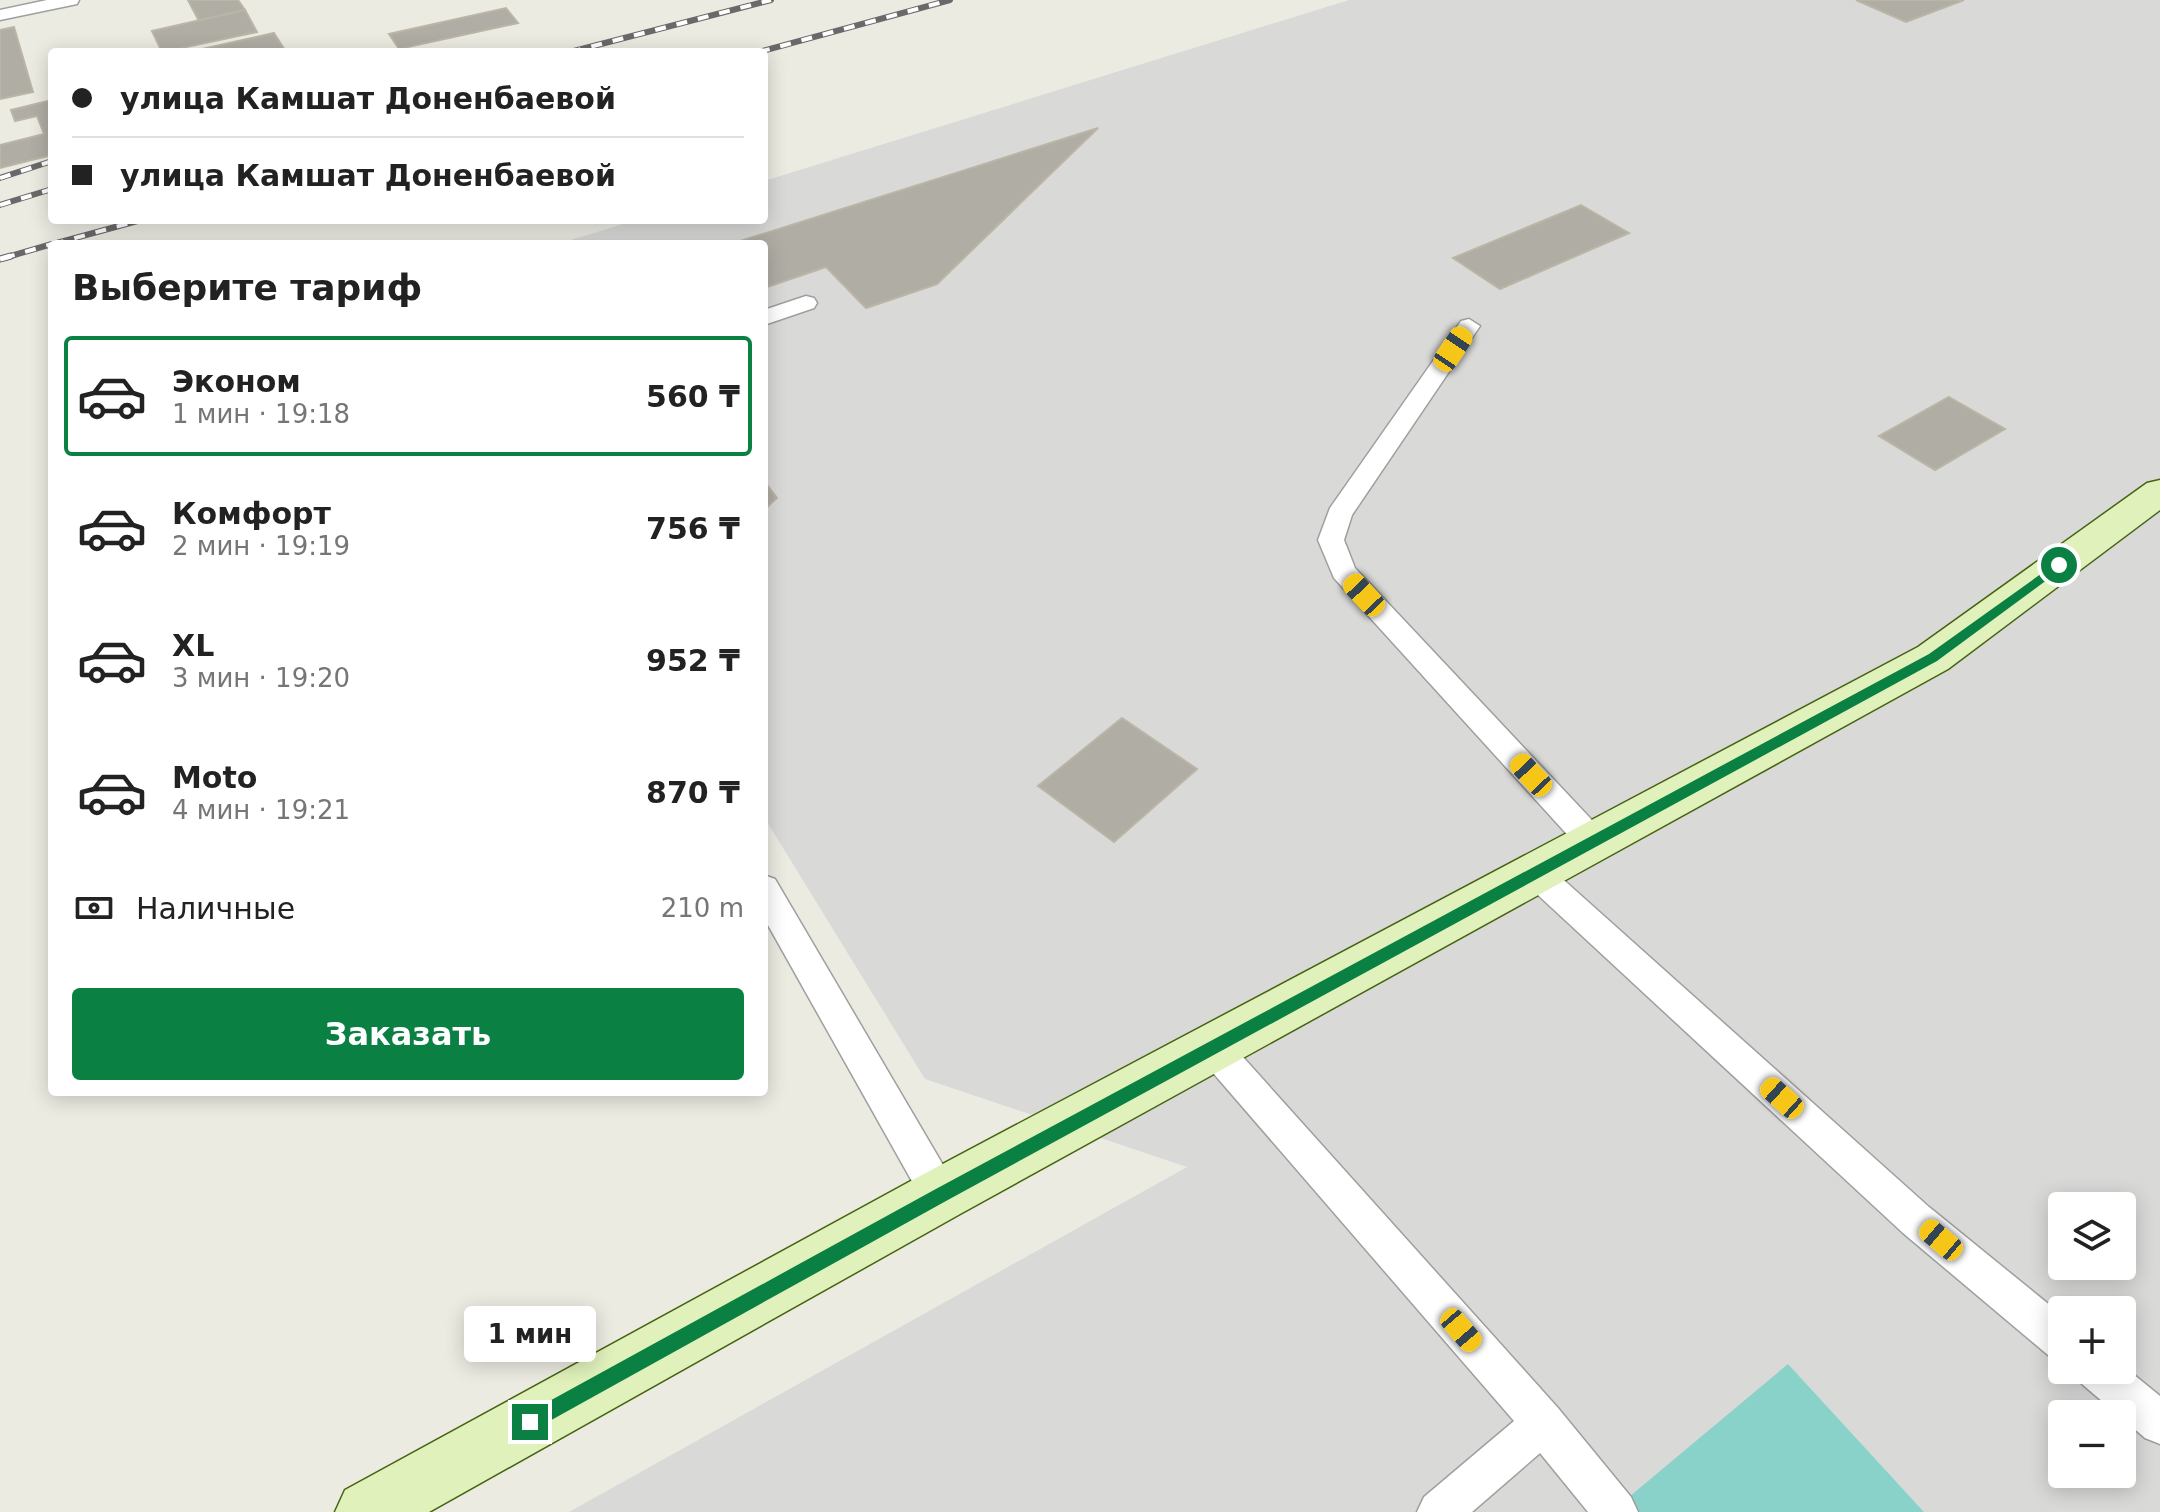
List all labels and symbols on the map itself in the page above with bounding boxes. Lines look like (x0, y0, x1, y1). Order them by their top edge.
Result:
car (1430, 322, 1476, 376)
route start (2041, 547, 2077, 583)
car (1339, 569, 1389, 621)
car (1506, 749, 1556, 801)
car (1756, 1073, 1808, 1123)
car (1915, 1215, 1967, 1265)
car (1436, 1304, 1486, 1356)
callout: 1 мин (464, 1306, 596, 1362)
route end (512, 1404, 548, 1440)

